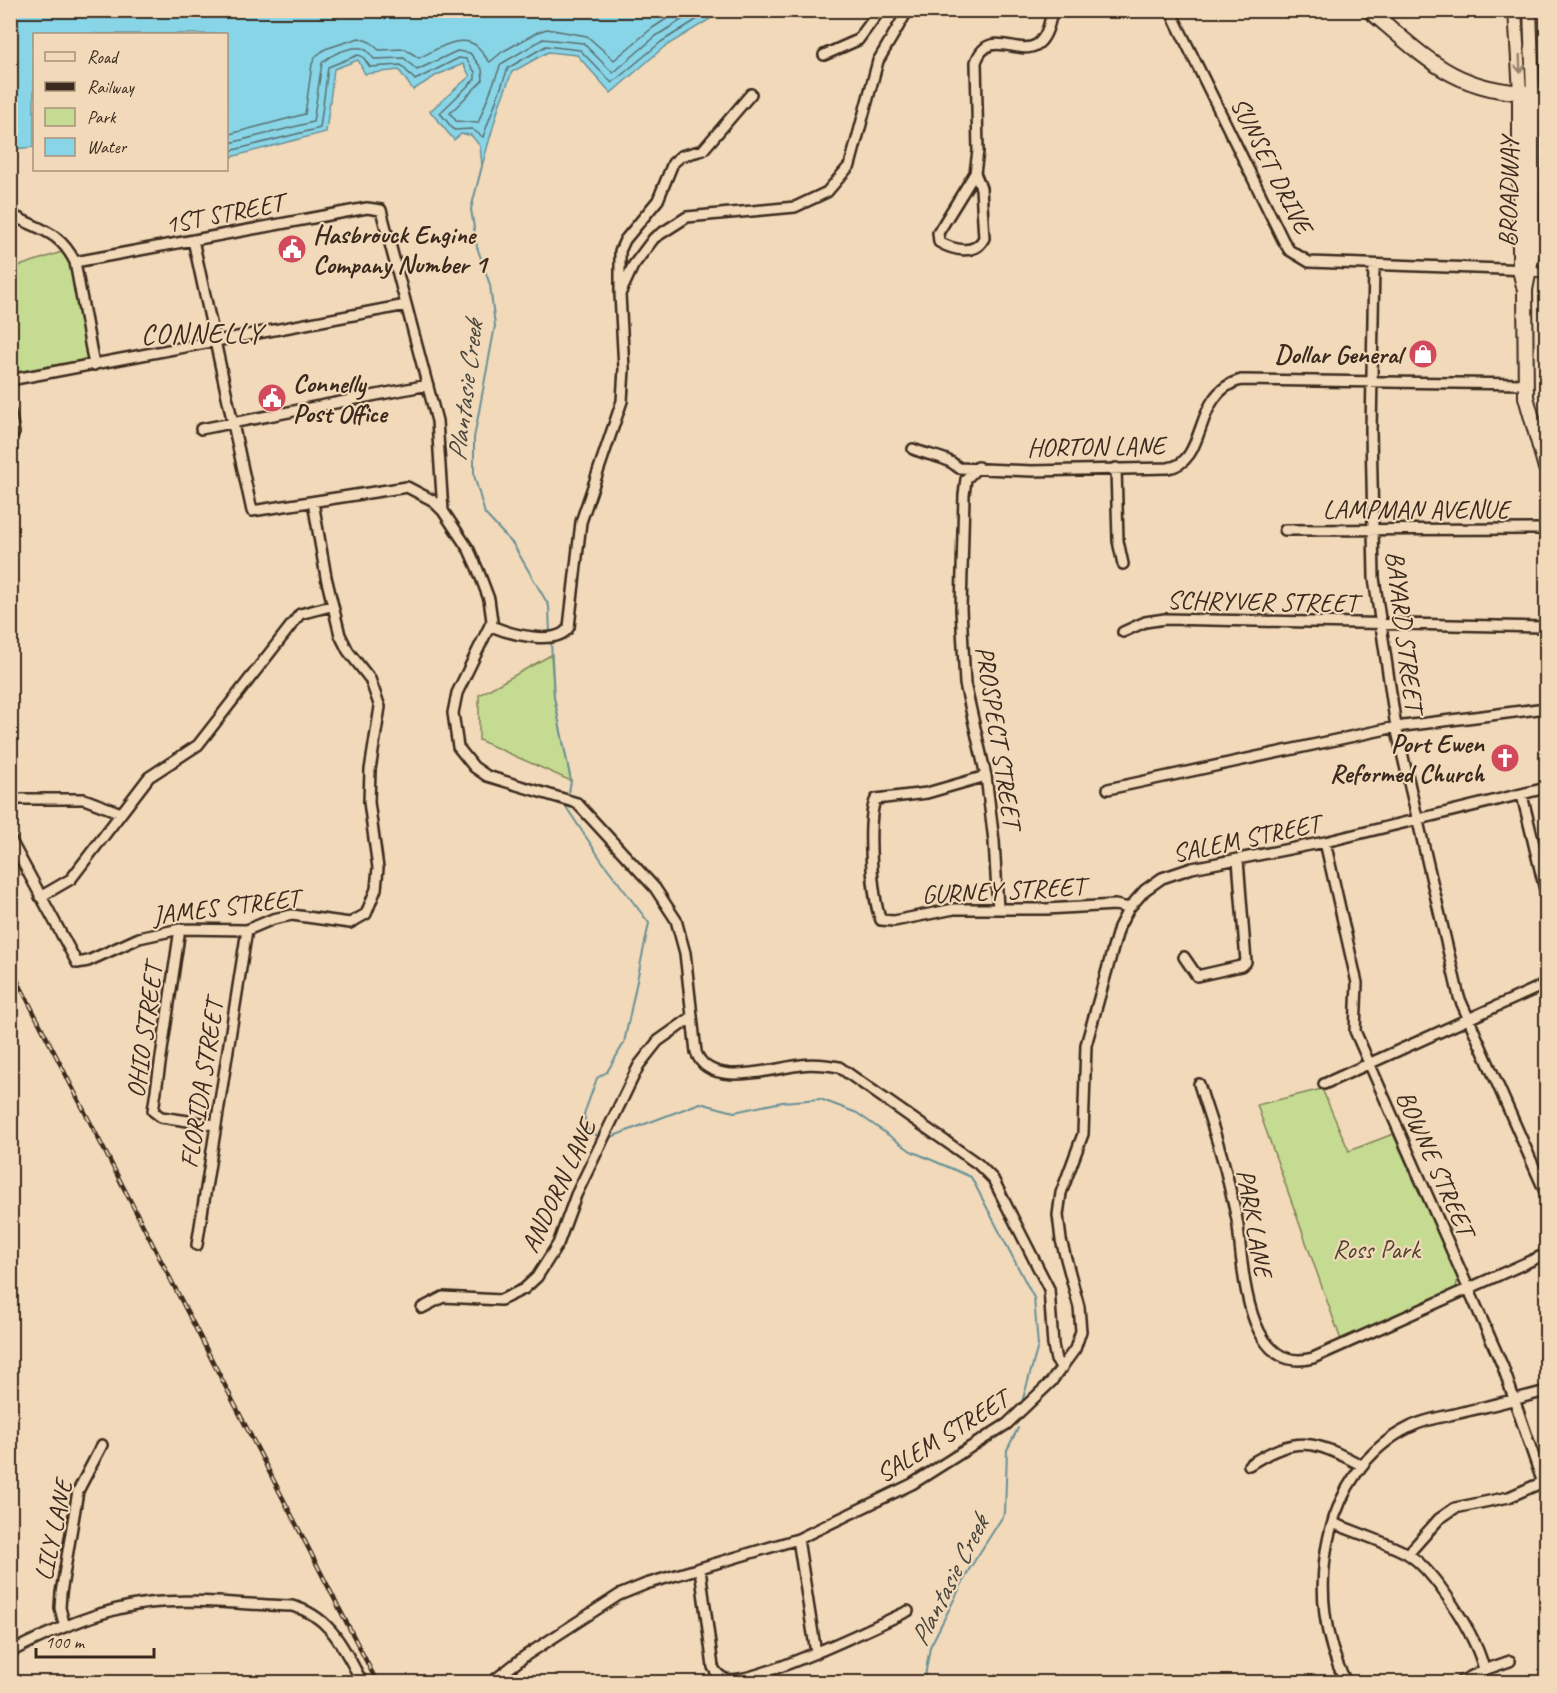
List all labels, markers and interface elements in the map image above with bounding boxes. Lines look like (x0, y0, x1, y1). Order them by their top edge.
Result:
legend (33, 33, 228, 171)
text: Road (87, 46, 120, 68)
one-way arrow (1514, 53, 1526, 73)
text: Railway (87, 76, 135, 98)
street label: SUNSET DRIVE (1223, 92, 1321, 242)
text: Park (87, 106, 117, 128)
street label: BROADWAY (1491, 133, 1526, 247)
text: Water (87, 136, 128, 158)
street label: 1ST STREET (162, 185, 293, 241)
place label: Hasbrouck Engine Company Number 1 (313, 218, 490, 281)
public building icon: Hasbrouck Engine Company Number 1 (276, 233, 308, 265)
water label: Plantasie Creek (440, 314, 491, 463)
district label: CONNELLY (141, 316, 267, 351)
place label: Dollar General (1275, 338, 1407, 371)
shop icon: Dollar General (1407, 338, 1439, 370)
place label: Connelly Post Office (293, 367, 389, 430)
public building icon: Connelly Post Office (256, 382, 288, 414)
street label: HORTON LANE (1027, 429, 1168, 464)
street label: LAMPMAN AVENUE (1323, 493, 1513, 526)
street label: BAYARD STREET (1378, 549, 1431, 719)
street label: SCHRYVER STREET (1167, 583, 1363, 620)
street label: PROSPECT STREET (968, 644, 1030, 835)
place label: Port Ewen Reformed Church (1330, 727, 1485, 790)
church icon: Port Ewen Reformed Church (1489, 742, 1521, 774)
street label: SALEM STREET (1169, 806, 1328, 870)
street label: GURNEY STREET (921, 869, 1091, 911)
street label: JAMES STREET (149, 880, 306, 932)
street label: OHIO STREET (119, 956, 171, 1100)
street label: FLORIDA STREET (172, 992, 232, 1170)
street label: BOWNE STREET (1389, 1085, 1484, 1246)
street label: ANDORN LANE (513, 1112, 605, 1258)
street label: PARK LANE (1229, 1167, 1281, 1283)
park label: Ross Park (1333, 1233, 1422, 1266)
street label: SALEM STREET (870, 1380, 1019, 1490)
street label: LILY LANE (27, 1473, 81, 1583)
water label: Plantasie Creek (902, 1506, 998, 1651)
scale bar (36, 1621, 154, 1659)
text: 100 m (45, 1631, 86, 1653)

